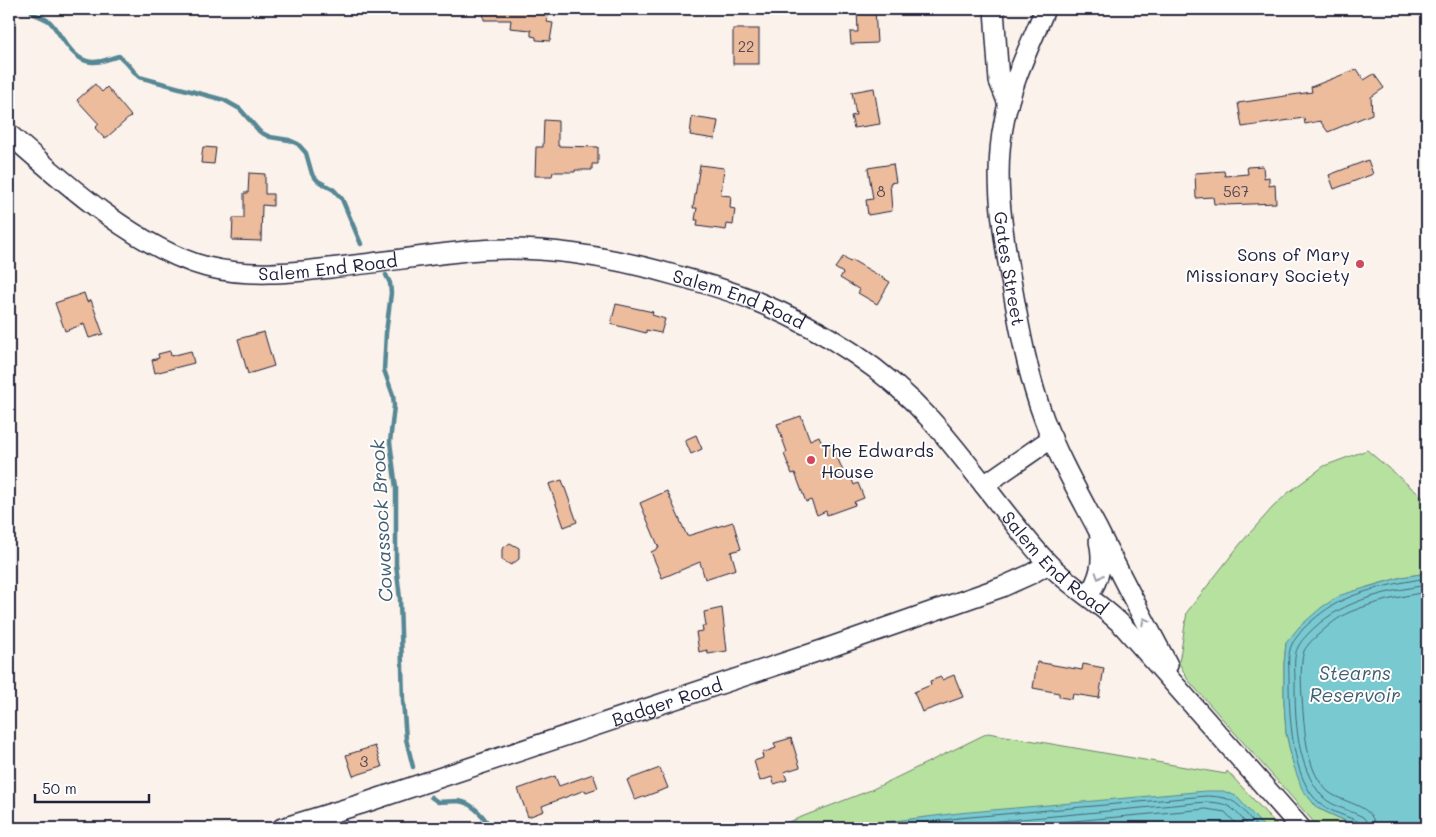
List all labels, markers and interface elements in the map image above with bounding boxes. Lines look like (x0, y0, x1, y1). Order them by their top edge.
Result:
house number: 22 (738, 36, 754, 56)
house number: 8 (876, 181, 886, 201)
house number: 567 (1223, 181, 1249, 201)
street label: Gates Street (989, 210, 1031, 328)
place label: Sons of Mary Missionary Society (1186, 242, 1350, 287)
street label: Salem End Road (258, 248, 399, 285)
marker: Sons of Mary Missionary Society (1354, 258, 1366, 270)
street label: Salem End Road (670, 263, 809, 334)
water label: Cowassock Brook (364, 438, 398, 603)
place label: The Edwards House (821, 438, 934, 483)
marker: The Edwards House (805, 454, 817, 466)
street label: Salem End Road (997, 506, 1113, 620)
one-way arrow (1094, 571, 1104, 580)
one-way arrow (1141, 618, 1151, 627)
water label: Stearns Reservoir (1309, 660, 1401, 707)
street label: Badger Road (608, 672, 725, 731)
house number: 3 (360, 751, 369, 771)
scale bar (35, 772, 149, 804)
text: 50 m (42, 778, 77, 798)

